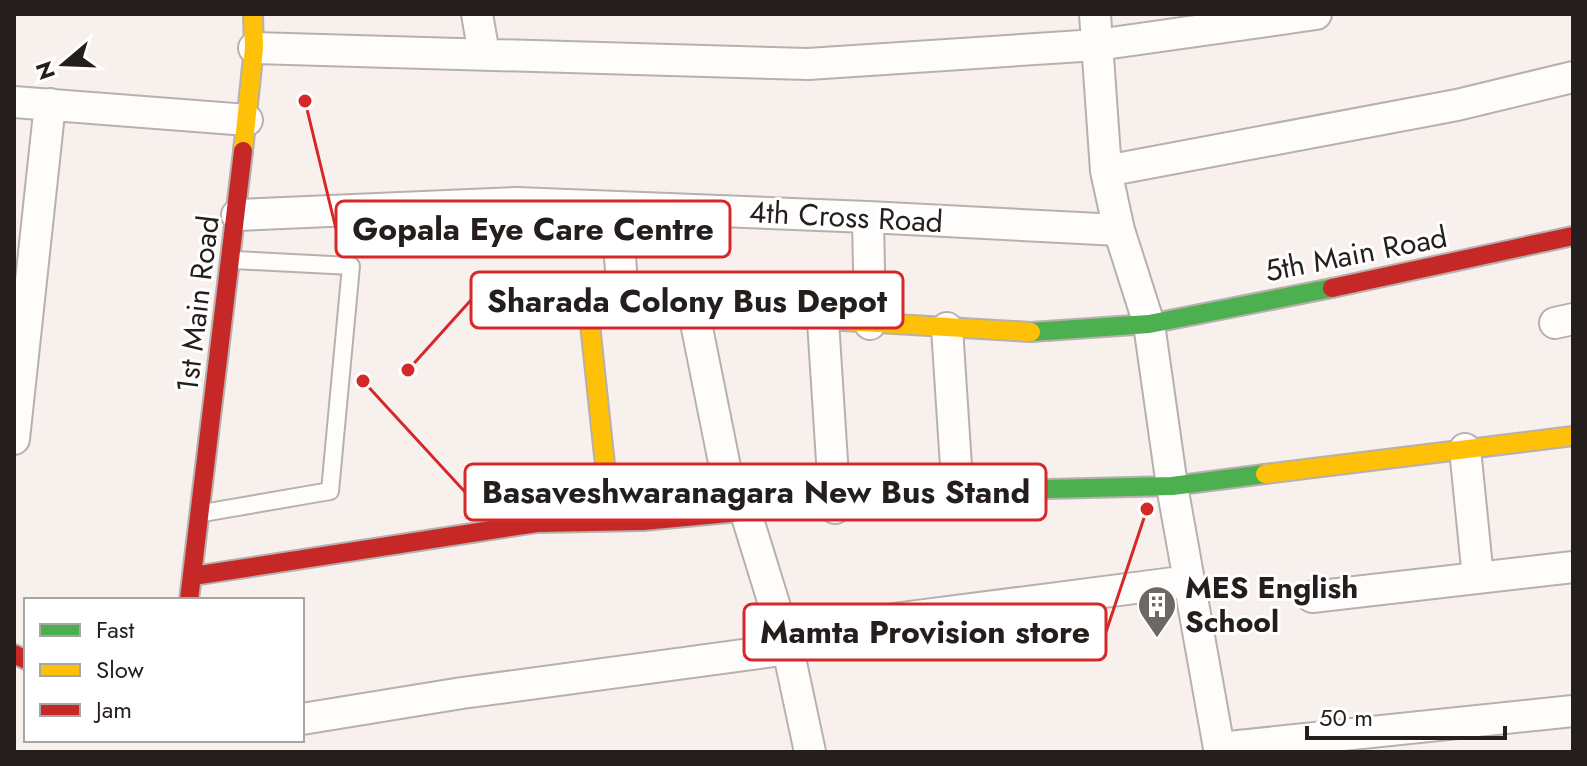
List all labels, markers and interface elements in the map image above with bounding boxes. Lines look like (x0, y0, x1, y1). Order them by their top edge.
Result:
north arrow (24, 24, 104, 104)
text: N (27, 57, 63, 84)
street label: 4th Cross Road (748, 190, 944, 243)
callout: Gopala Eye Care Centre (336, 201, 730, 257)
text: Gopala Eye Care Centre (352, 206, 714, 252)
street label: 1st Main Road (165, 213, 230, 395)
street label: 5th Main Road (1261, 215, 1451, 292)
callout: Sharada Colony Bus Depot (471, 272, 903, 328)
text: Sharada Colony Bus Depot (487, 278, 888, 324)
callout: Basaveshwaranagara New Bus Stand (465, 464, 1046, 520)
text: Basaveshwaranagara New Bus Stand (482, 469, 1030, 515)
place label: MES English School (1185, 566, 1358, 643)
building icon: MES English School (1136, 584, 1178, 639)
legend (24, 598, 304, 742)
callout: Mamta Provision store (744, 604, 1106, 660)
text: Mamta Provision store (760, 609, 1090, 655)
text: Fast (96, 612, 134, 647)
text: Slow (96, 652, 144, 687)
scale bar (1307, 690, 1505, 740)
text: Jam (93, 692, 132, 727)
text: 50 m (1319, 700, 1373, 735)

